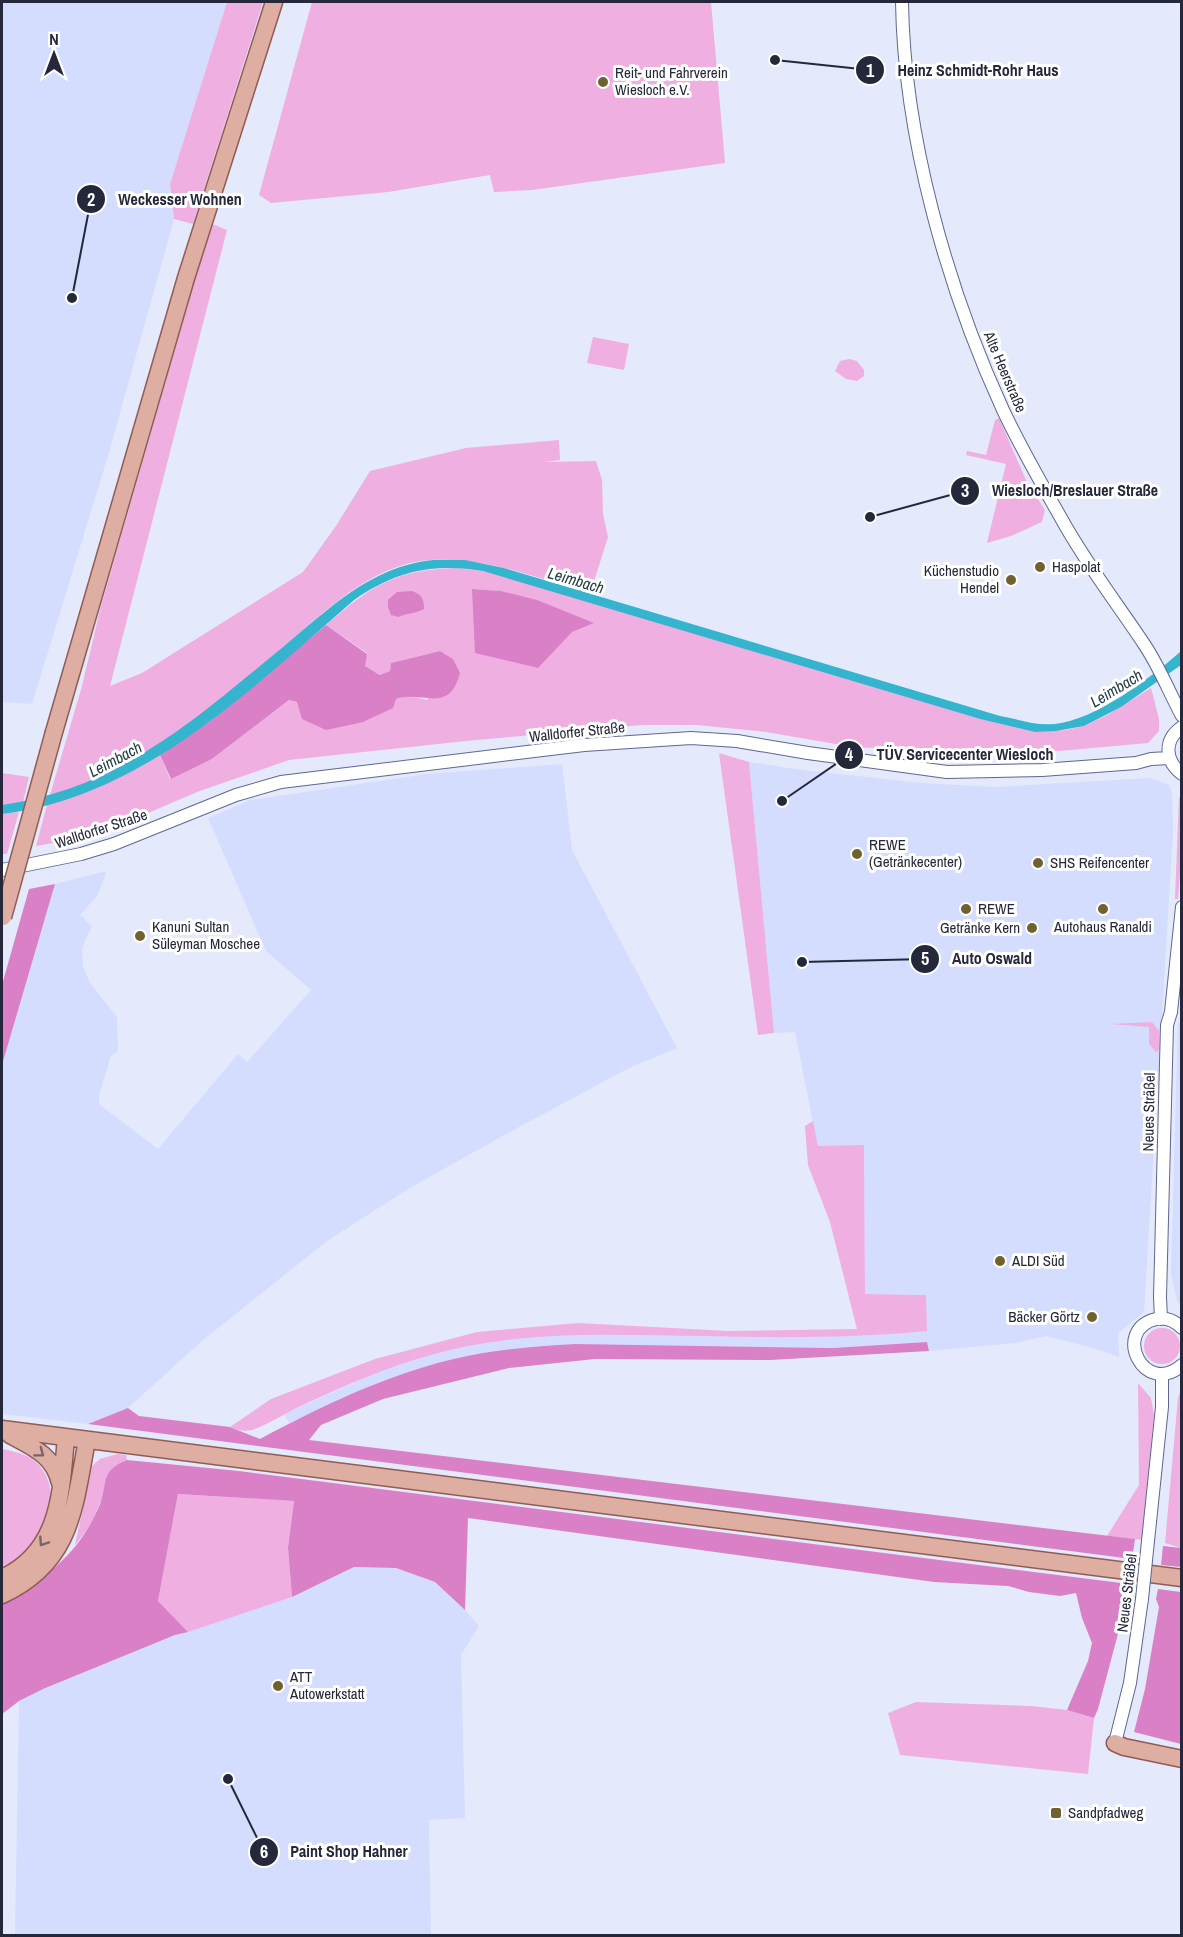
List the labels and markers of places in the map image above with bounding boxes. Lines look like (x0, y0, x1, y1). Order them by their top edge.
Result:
callout: Heinz Schmidt-Rohr Haus (855, 53, 1071, 87)
place label: Reit- und Fahrverein Wiesloch e.V. (615, 62, 728, 100)
marker: Reit- und Fahrverein Wiesloch e.V. (596, 75, 610, 89)
callout: Weckesser Wohnen (76, 182, 254, 216)
callout: Wiesloch/Breslauer Straße (950, 474, 1171, 508)
place label: Haspolat (1052, 556, 1101, 577)
place label: Küchenstudio Hendel (924, 560, 999, 598)
marker: Haspolat (1033, 560, 1047, 574)
marker: Küchenstudio Hendel (1004, 573, 1018, 587)
callout: TÜV Servicecenter Wiesloch (834, 738, 1066, 772)
place label: REWE (Getränkecenter) (869, 834, 962, 872)
marker: REWE (Getränkecenter) (850, 847, 864, 861)
place label: SHS Reifencenter (1050, 852, 1149, 873)
marker: SHS Reifencenter (1031, 856, 1045, 870)
place label: REWE (978, 898, 1015, 919)
marker: REWE (959, 902, 973, 916)
marker: Autohaus Ranaldi (1096, 902, 1110, 916)
place label: Kanuni Sultan Süleyman Moschee (152, 916, 260, 954)
place label: Autohaus Ranaldi (1053, 916, 1152, 937)
place label: Getränke Kern (940, 917, 1020, 938)
marker: Getränke Kern (1025, 921, 1039, 935)
marker: Kanuni Sultan Süleyman Moschee (133, 929, 147, 943)
callout: Auto Oswald (910, 942, 1044, 976)
place label: ALDI Süd (1011, 1250, 1065, 1271)
marker: ALDI Süd (993, 1254, 1007, 1268)
place label: Bäcker Görtz (1008, 1306, 1080, 1327)
marker: Bäcker Görtz (1085, 1310, 1099, 1324)
place label: ATT Autowerkstatt (289, 1666, 365, 1704)
marker: ATT Autowerkstatt (271, 1679, 285, 1693)
place label: Sandpfadweg (1068, 1802, 1143, 1823)
marker: Sandpfadweg (1049, 1806, 1063, 1820)
callout: Paint Shop Hahner (249, 1835, 420, 1869)

